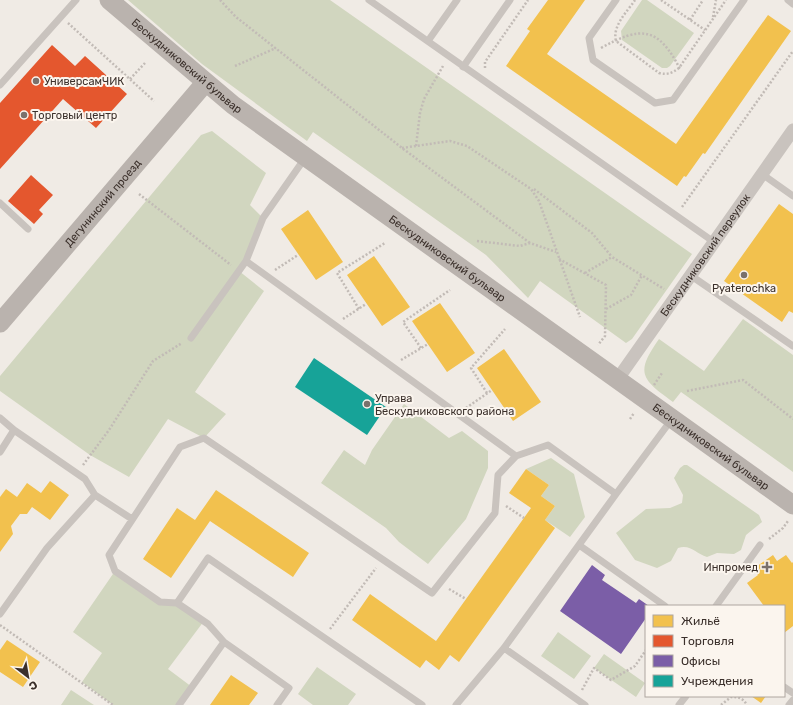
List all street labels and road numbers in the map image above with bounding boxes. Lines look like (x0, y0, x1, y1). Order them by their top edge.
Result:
street label: Бескудниковский бульвар (129, 16, 245, 116)
street label: Дегунинский проезд (62, 156, 144, 249)
street label: Бескудниковский переулок (657, 191, 753, 319)
street label: Бескудниковский бульвар (387, 212, 508, 304)
street label: Бескудниковский бульвар (650, 400, 772, 493)

